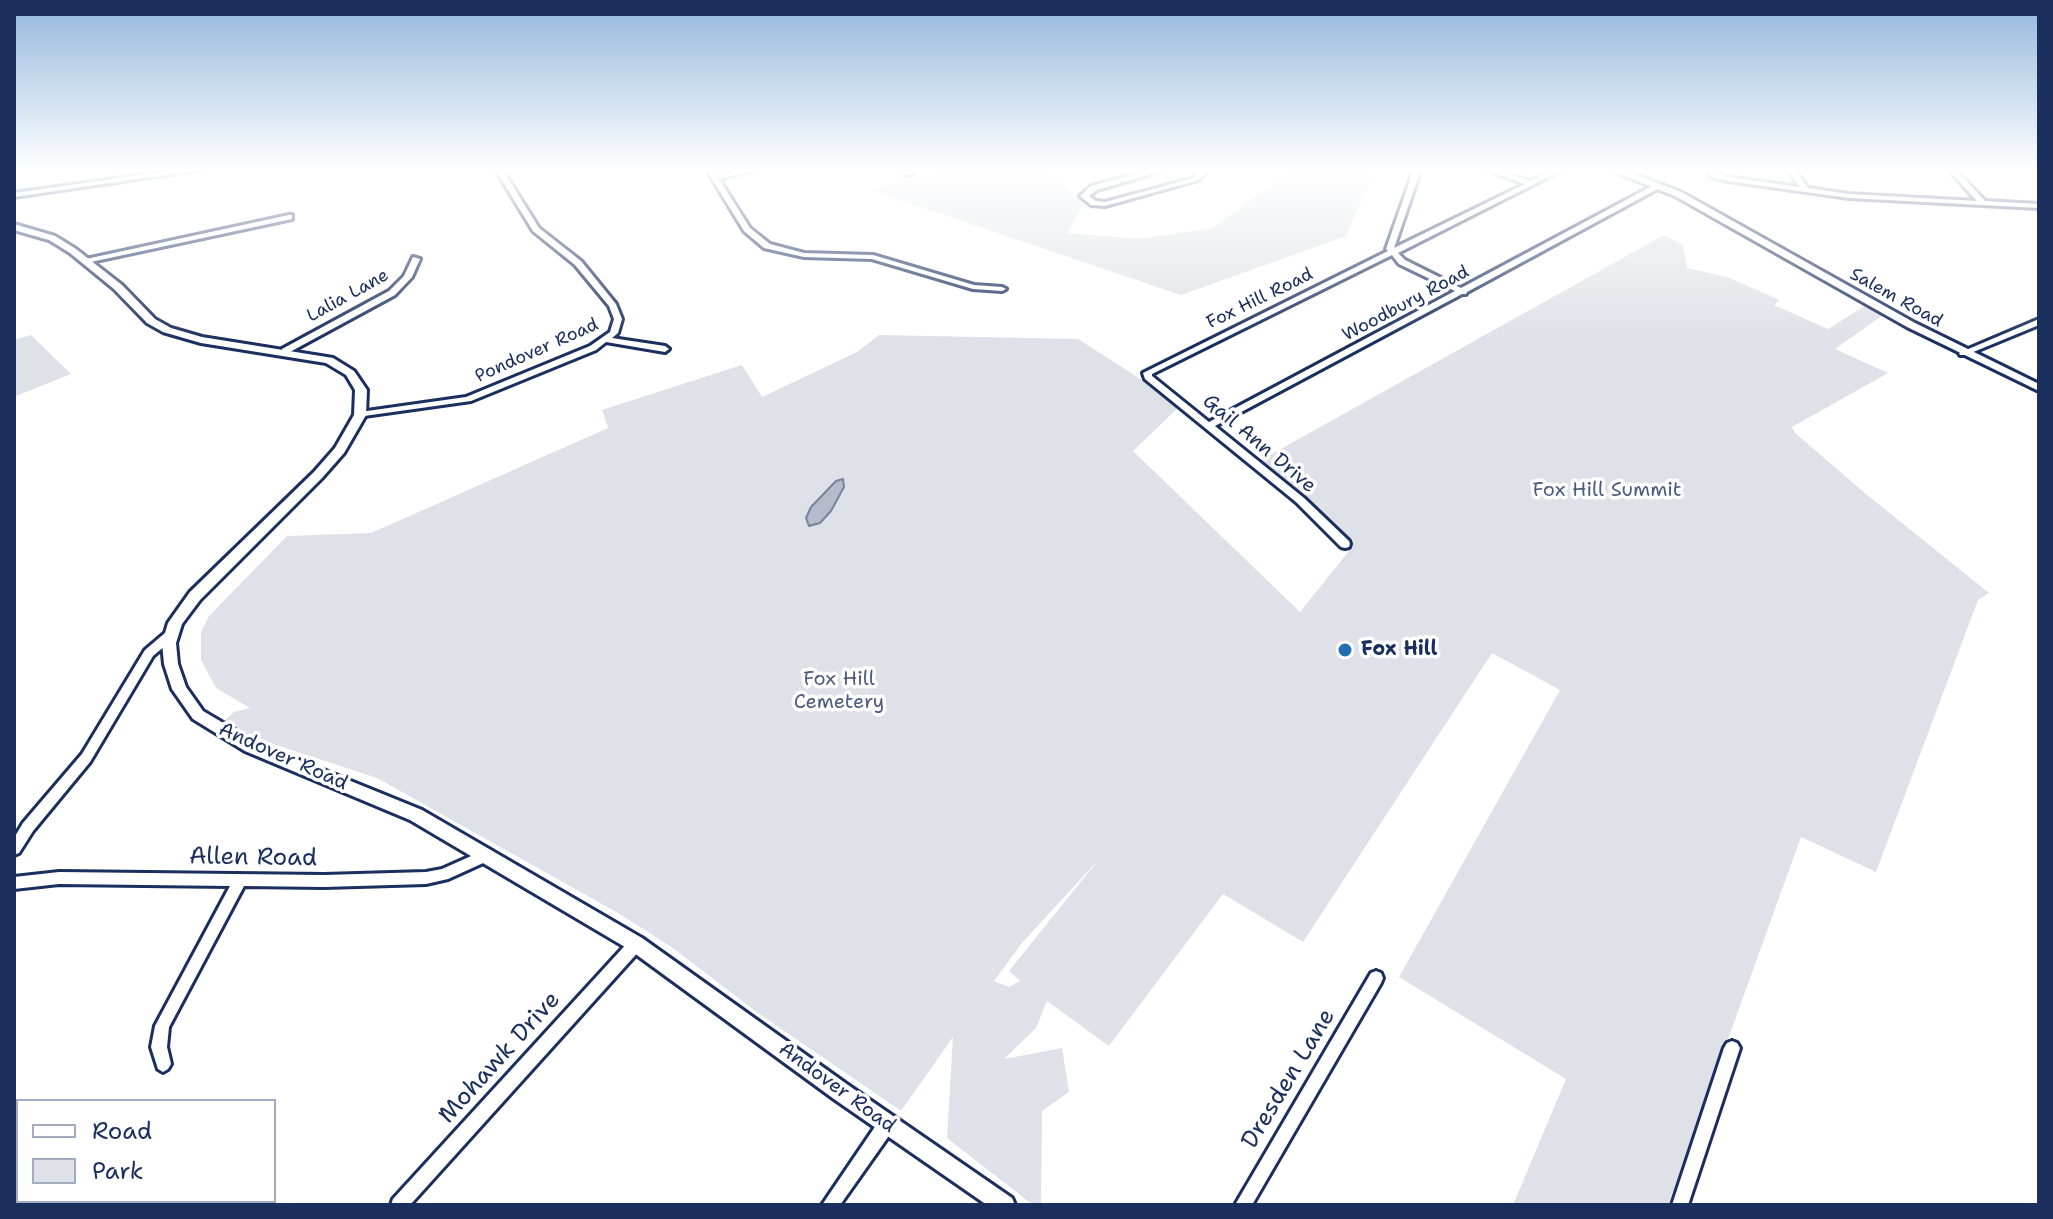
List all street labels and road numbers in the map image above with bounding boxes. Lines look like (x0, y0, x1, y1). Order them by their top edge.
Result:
street label: Woodbury Road (1339, 262, 1473, 346)
street label: Fox Hill Road (1203, 264, 1317, 334)
street label: Salem Road (1846, 264, 1946, 332)
street label: Lalia Lane (303, 265, 393, 327)
street label: Pondover Road (472, 314, 602, 388)
street label: Gail Ann Drive (1197, 390, 1321, 498)
street label: Andover Road (215, 718, 351, 796)
street label: Allen Road (189, 842, 317, 874)
street label: Mohawk Drive (433, 986, 567, 1130)
street label: Dresden Lane (1236, 1004, 1342, 1154)
street label: Andover Road (774, 1038, 900, 1138)

